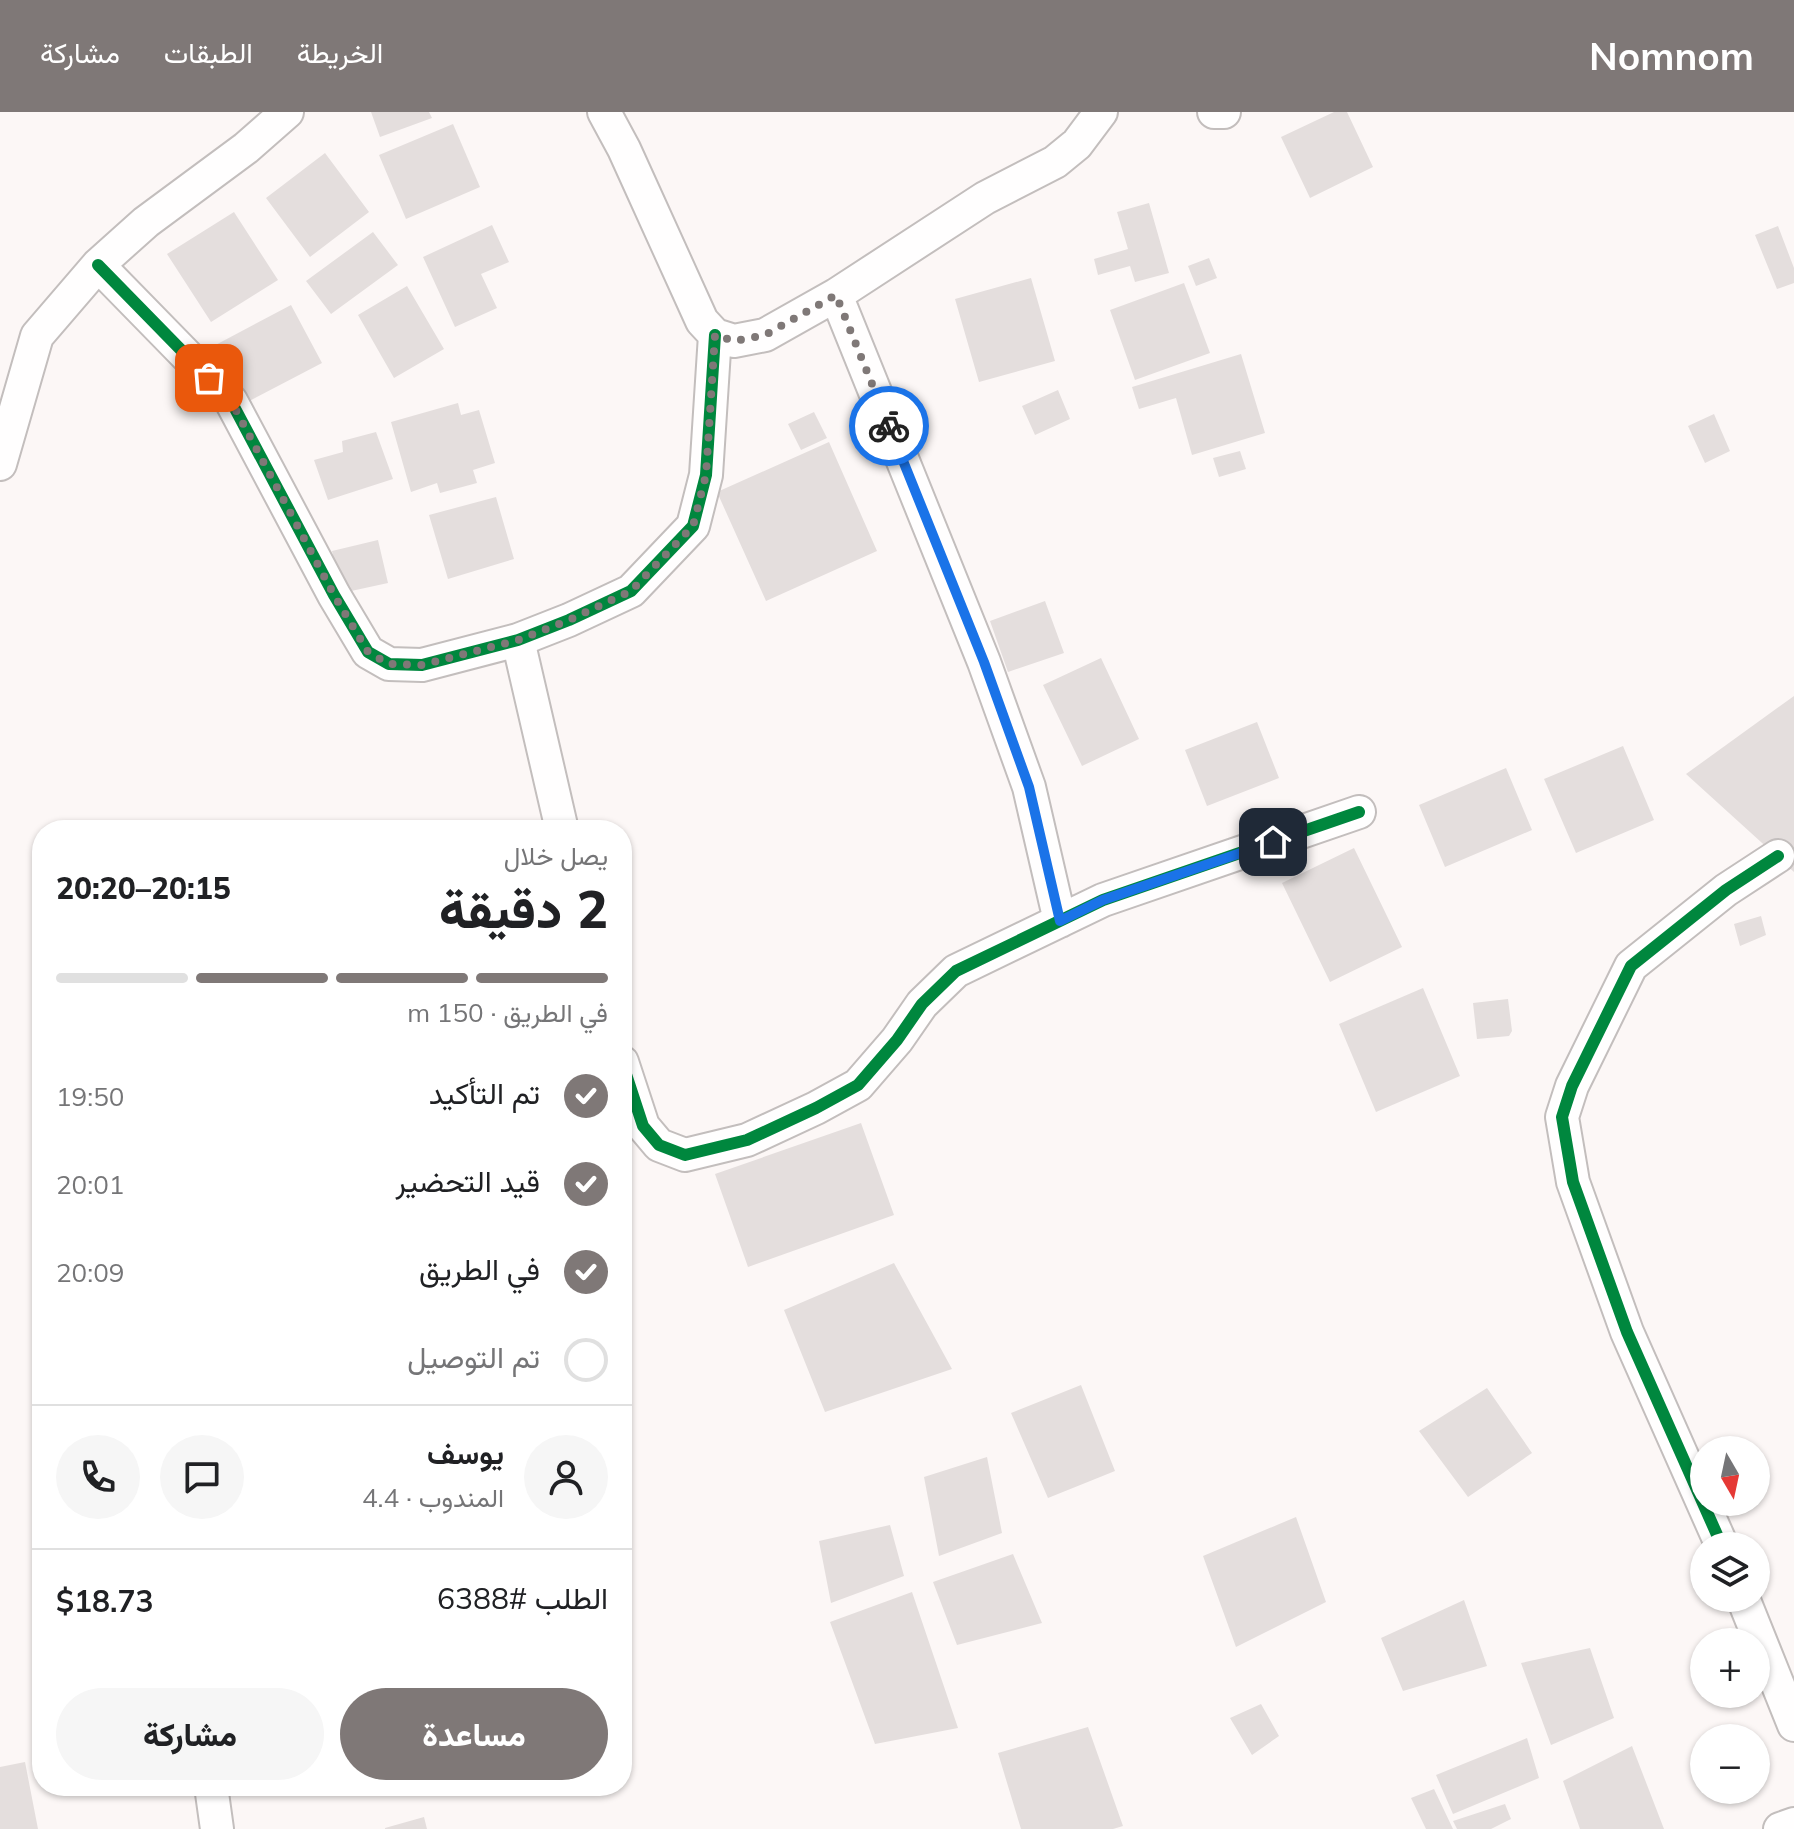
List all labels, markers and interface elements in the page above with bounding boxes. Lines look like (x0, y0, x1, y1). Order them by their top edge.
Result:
text: Nomnom (1589, 32, 1754, 80)
text: مشاركة (40, 35, 120, 70)
text: الطبقات (164, 35, 253, 70)
text: الخريطة (297, 35, 383, 70)
pin (175, 344, 243, 412)
icon: bag (187, 356, 231, 400)
courier (849, 386, 929, 466)
icon: bike (867, 404, 911, 448)
pin (1239, 808, 1307, 876)
icon: home (1251, 820, 1295, 864)
text: يصل خلال (504, 839, 608, 872)
text: 20:15–20:20 (56, 869, 231, 907)
text: 2 دقيقة (439, 876, 608, 941)
text: في الطريق · 150 m (407, 996, 608, 1029)
text: تم التأكيد (429, 1074, 540, 1112)
icon: check (564, 1074, 608, 1118)
text: 19:50 (56, 1080, 124, 1113)
text: قيد التحضير (396, 1162, 540, 1200)
icon: check (564, 1162, 608, 1206)
text: 20:01 (56, 1168, 124, 1201)
text: في الطريق (419, 1250, 540, 1288)
icon: check (564, 1250, 608, 1294)
text: 20:09 (56, 1256, 124, 1289)
text: تم التوصيل (407, 1338, 540, 1376)
text: يوسف (427, 1434, 504, 1472)
button: phone (56, 1435, 140, 1519)
button: chat (160, 1435, 244, 1519)
button: person (524, 1435, 608, 1519)
north arrow (1690, 1436, 1770, 1516)
map controls (1690, 1436, 1770, 1804)
text: المندوب · 4.4 (362, 1481, 504, 1514)
button: layers (1690, 1532, 1770, 1612)
text: الطلب #6388 (437, 1579, 608, 1617)
text: $18.73 (56, 1582, 153, 1620)
button: + (1690, 1628, 1770, 1708)
button: مشاركة (56, 1688, 324, 1780)
button: مساعدة (340, 1688, 608, 1780)
button: − (1690, 1724, 1770, 1804)

